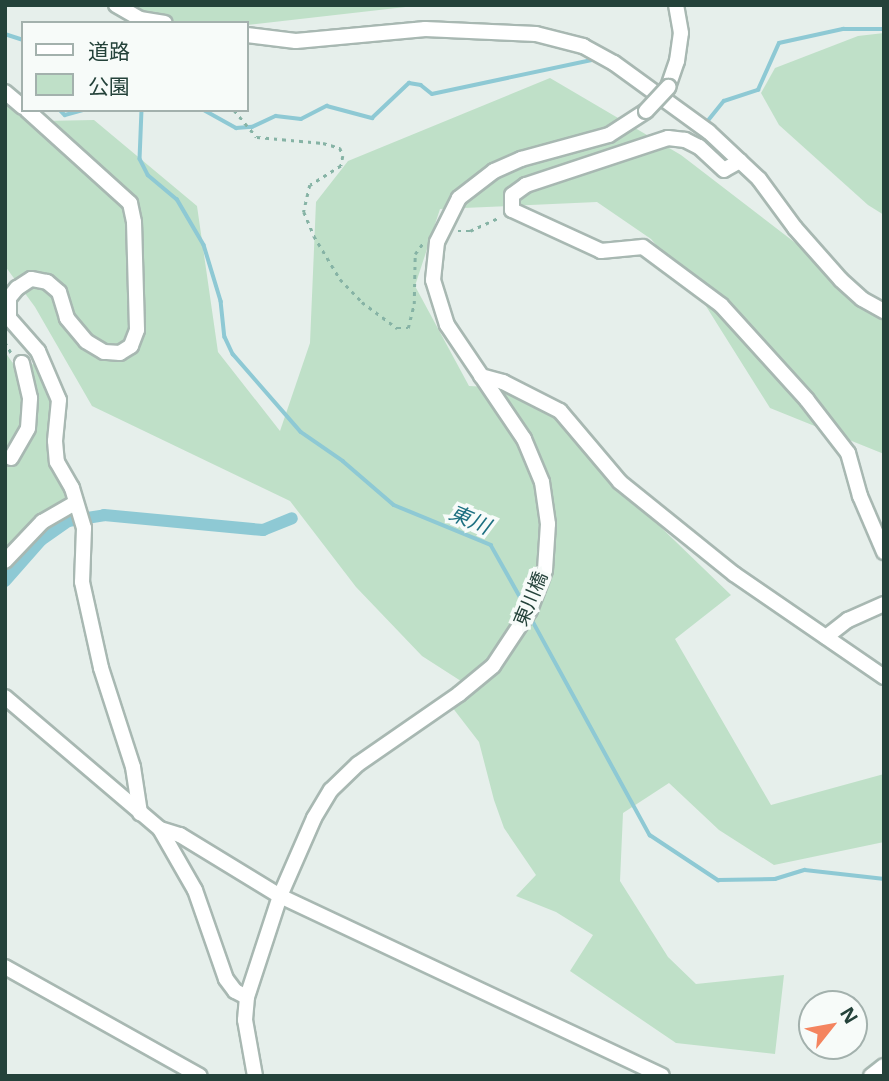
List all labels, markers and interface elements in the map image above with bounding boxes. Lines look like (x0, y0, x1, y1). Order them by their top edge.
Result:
legend (21, 21, 248, 112)
text: 道路 (88, 37, 130, 65)
text: 公園 (88, 72, 130, 100)
water label: 東川 (446, 499, 494, 539)
street label: 東川橋 (509, 568, 553, 630)
north arrow (798, 990, 868, 1060)
text: N (834, 1002, 864, 1029)

